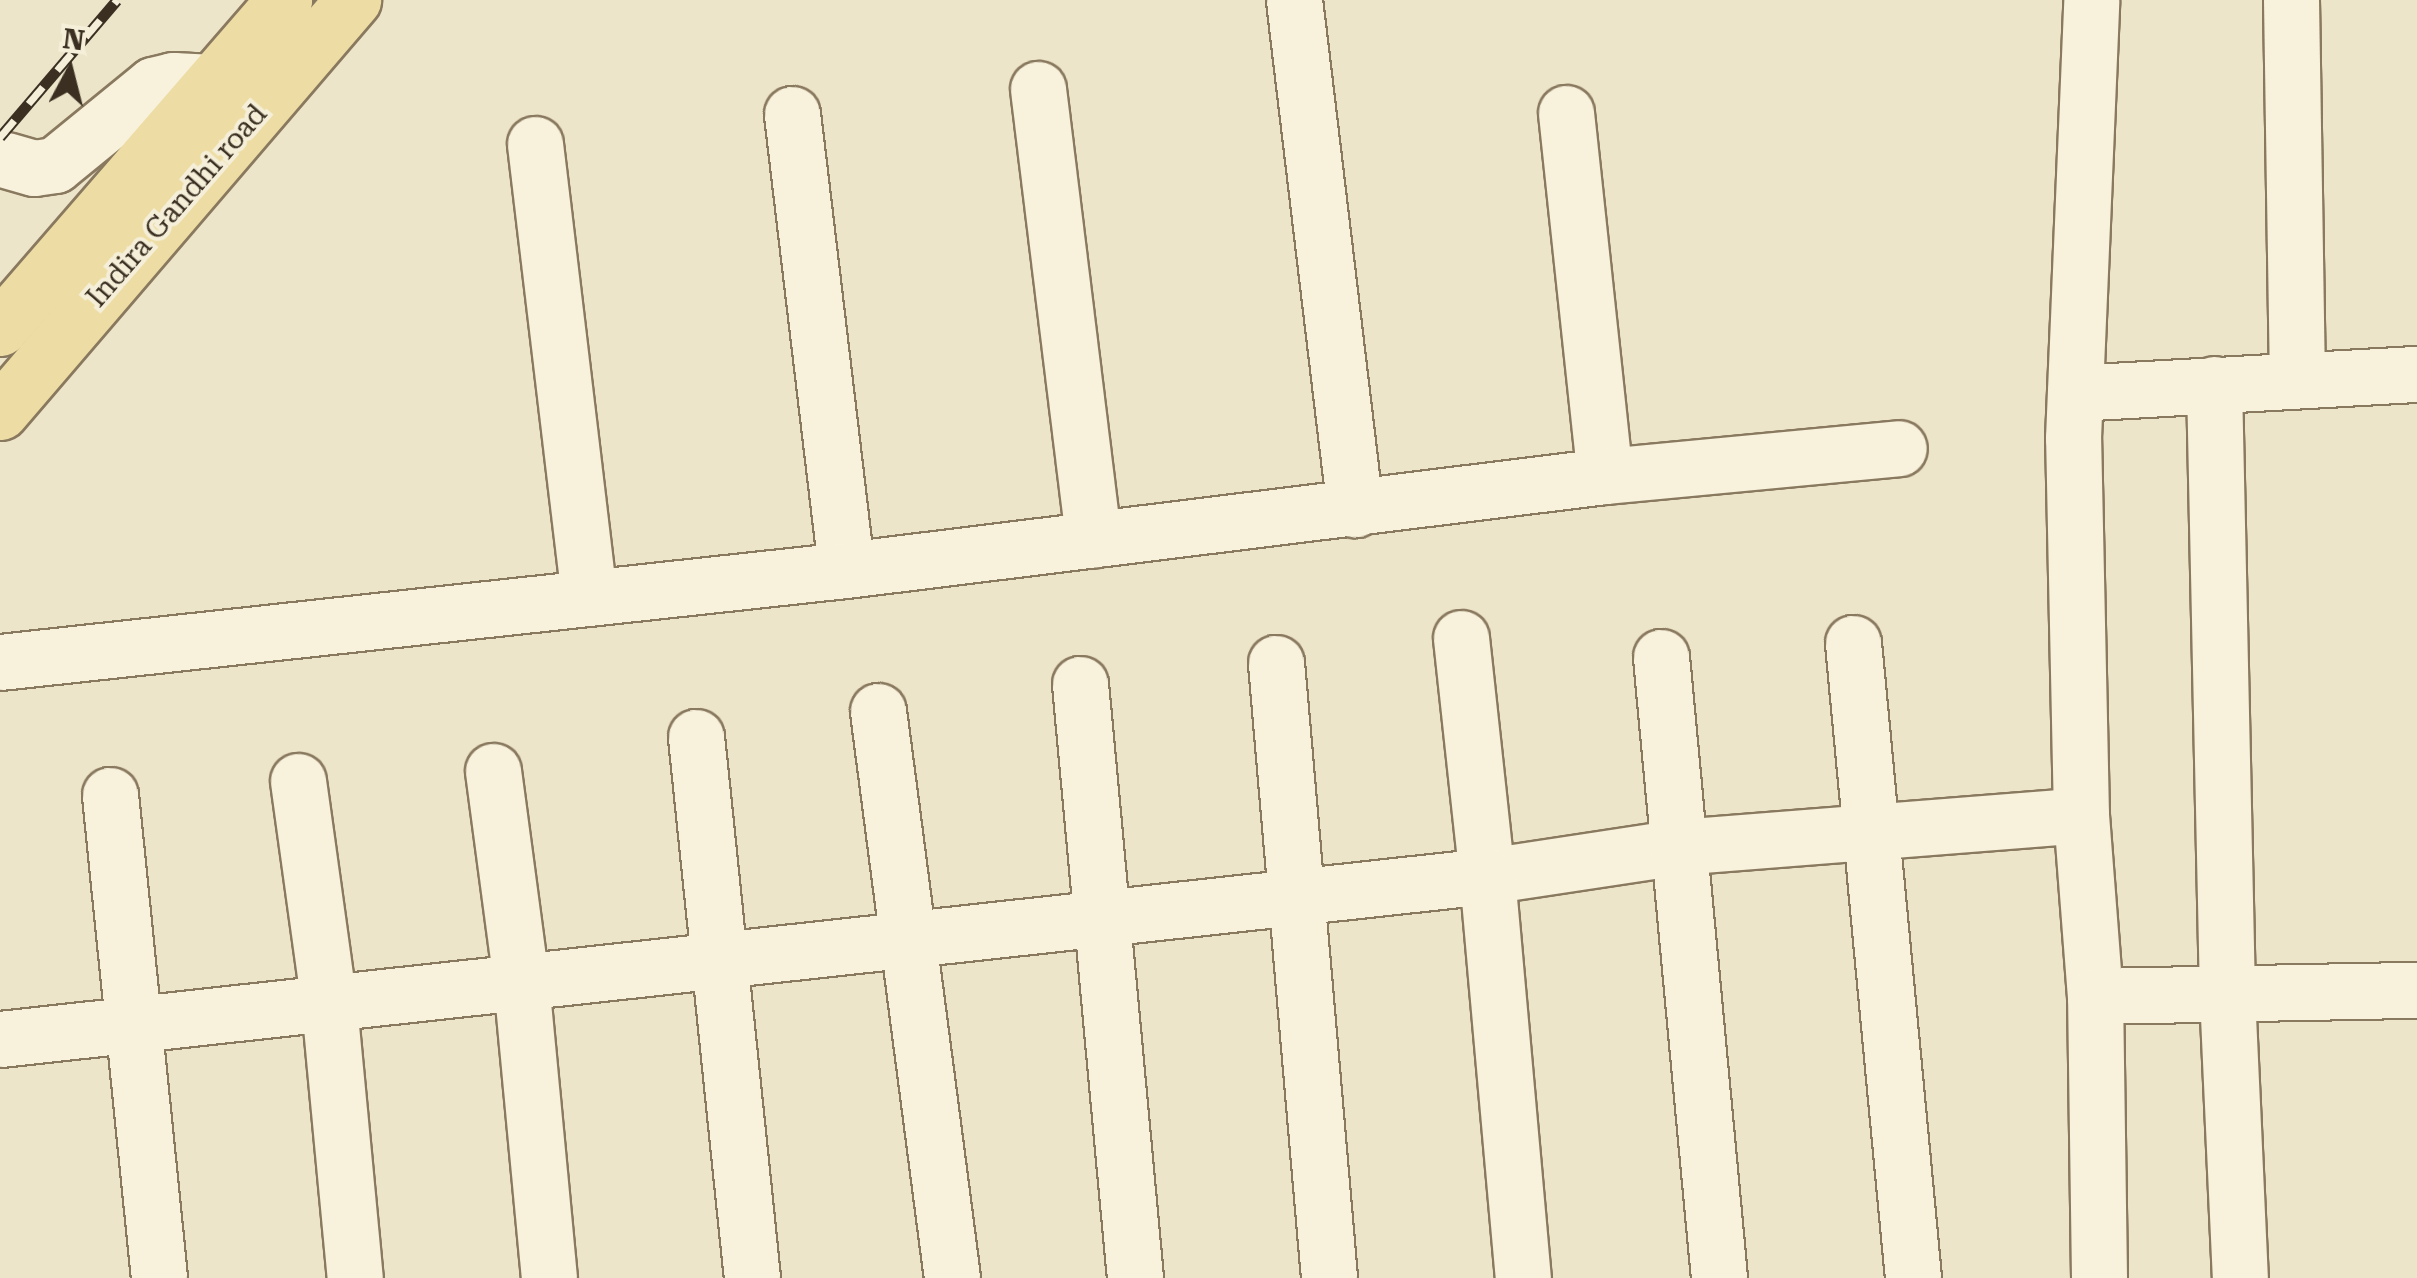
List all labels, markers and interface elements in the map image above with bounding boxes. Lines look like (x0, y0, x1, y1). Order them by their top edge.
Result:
north arrow (20, 20, 120, 120)
text: N (61, 22, 86, 57)
street label: Indira Gandhi road (80, 98, 274, 314)

